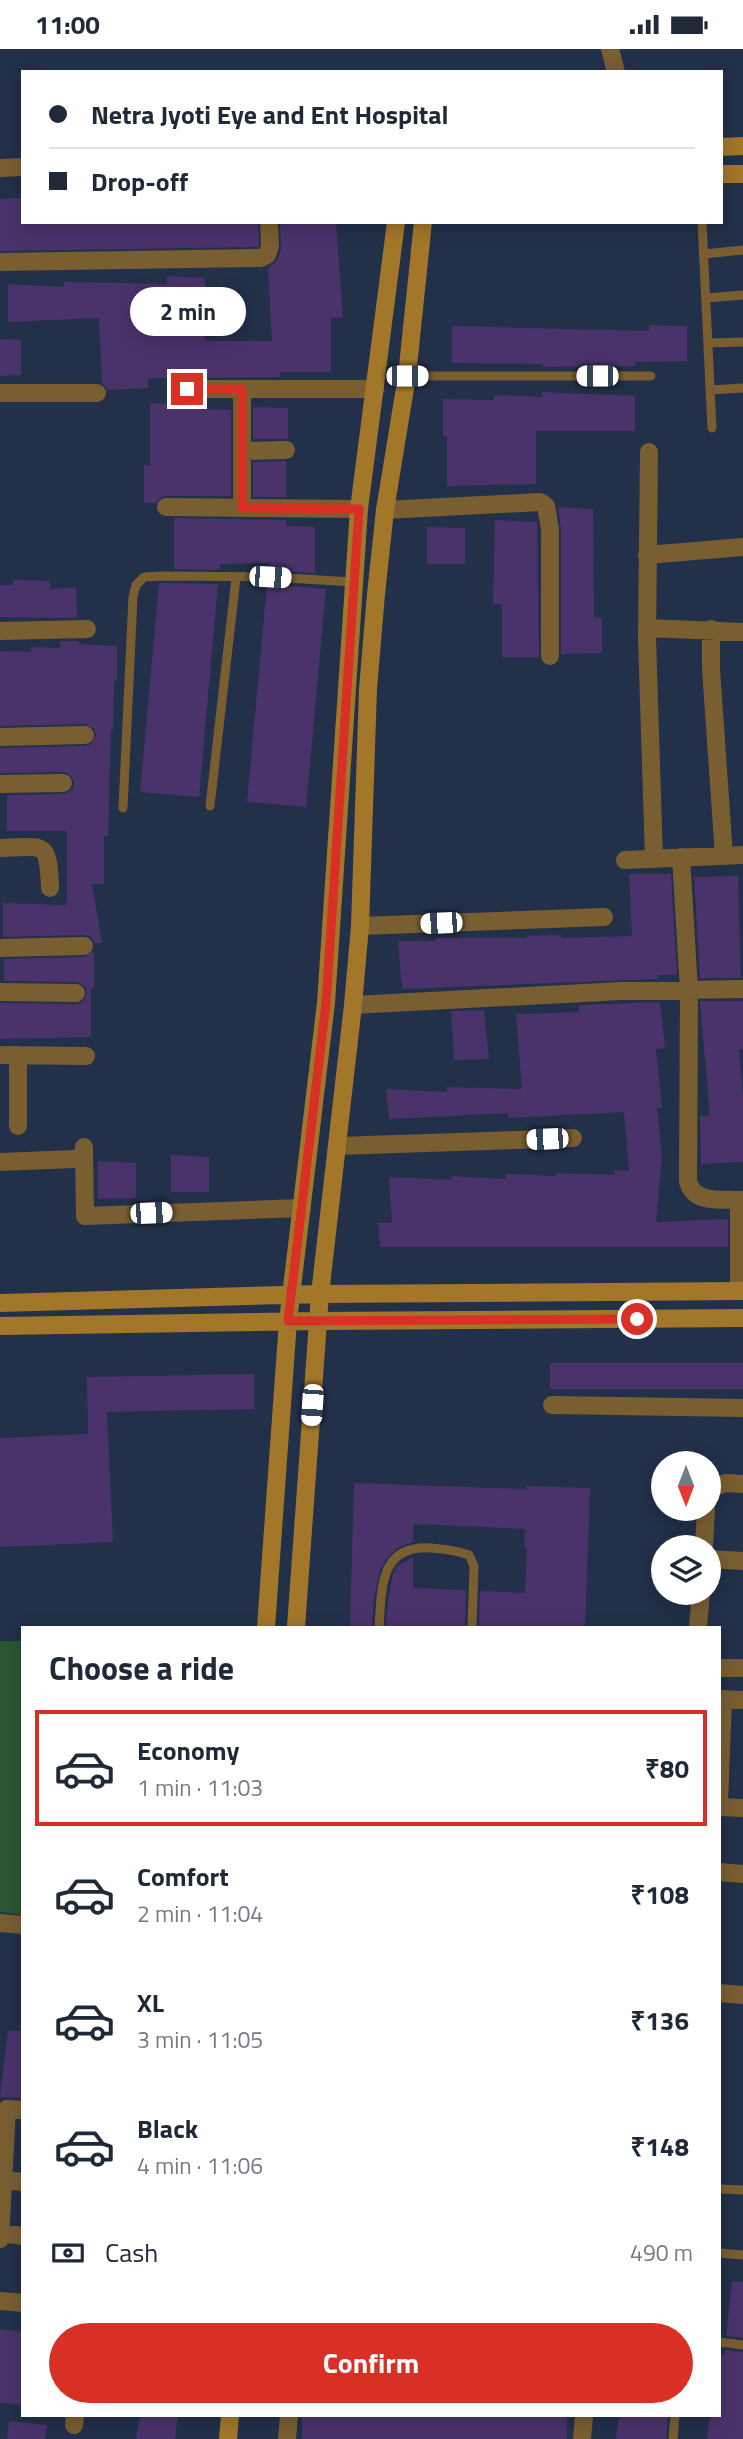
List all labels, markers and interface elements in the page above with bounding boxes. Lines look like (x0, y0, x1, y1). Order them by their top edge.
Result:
text: 11:00 (35, 5, 100, 44)
text: Netra Jyoti Eye and Ent Hospital (91, 95, 449, 134)
text: Drop-off (91, 162, 188, 201)
callout: 2 min (129, 287, 245, 337)
text: 2 min (160, 294, 216, 329)
car (387, 366, 429, 387)
car (577, 366, 619, 387)
route end (171, 373, 203, 405)
car (249, 565, 292, 589)
car (420, 912, 463, 934)
car (526, 1128, 569, 1150)
car (130, 1202, 173, 1224)
route start (621, 1303, 653, 1335)
car (301, 1383, 324, 1427)
north arrow (651, 1451, 721, 1521)
map controls (651, 1451, 721, 1605)
button: layers (651, 1535, 721, 1605)
text: Choose a ride (49, 1644, 234, 1692)
text: Economy (137, 1731, 239, 1770)
icon: car (53, 1737, 116, 1800)
text: ₹80 (645, 1749, 689, 1788)
text: 1 min · 11:03 (137, 1770, 263, 1805)
text: Comfort (137, 1857, 229, 1896)
icon: car (53, 1863, 116, 1926)
text: ₹108 (630, 1875, 689, 1914)
text: 2 min · 11:04 (137, 1896, 263, 1931)
text: XL (137, 1983, 164, 2022)
icon: car (53, 1989, 116, 2052)
text: ₹136 (630, 2001, 689, 2040)
text: 3 min · 11:05 (137, 2022, 263, 2057)
text: Black (137, 2109, 198, 2148)
icon: car (53, 2115, 116, 2178)
text: ₹148 (630, 2127, 689, 2166)
text: 4 min · 11:06 (137, 2148, 263, 2183)
text: Cash (105, 2233, 158, 2272)
icon: cash (49, 2234, 87, 2272)
text: 490 m (630, 2235, 693, 2270)
button: Confirm (49, 2323, 693, 2403)

